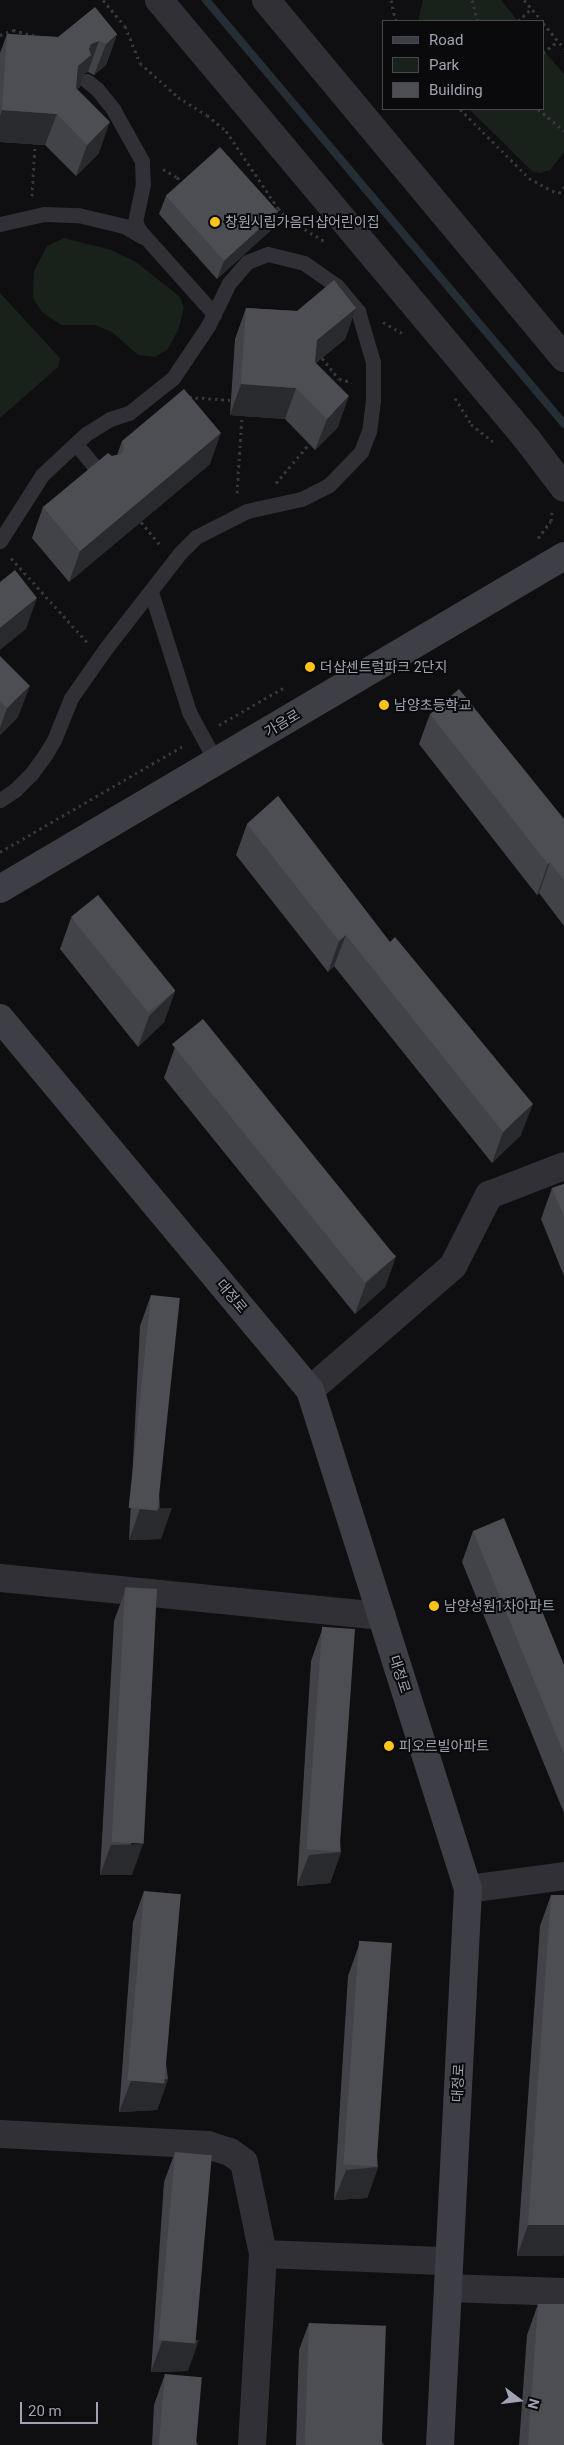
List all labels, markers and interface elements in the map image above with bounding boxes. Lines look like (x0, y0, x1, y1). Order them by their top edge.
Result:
legend (382, 20, 544, 110)
text: Road (429, 31, 463, 49)
text: Park (429, 56, 459, 74)
text: Building (429, 81, 483, 99)
place label: 창원시립가음더샵어린이집 (225, 214, 380, 230)
marker: 창원시립가음더샵어린이집 (209, 216, 221, 228)
place label: 더샵센트럴파크 2단지 (320, 659, 447, 675)
marker: 더샵센트럴파크 2단지 (304, 661, 316, 673)
place label: 남양초등학교 (394, 697, 471, 713)
marker: 남양초등학교 (378, 699, 390, 711)
street label: 가음로 (261, 706, 303, 740)
street label: 대정로 (213, 1276, 251, 1316)
place label: 남양성원1차아파트 (444, 1598, 555, 1614)
marker: 남양성원1차아파트 (428, 1600, 440, 1612)
street label: 대정로 (386, 1653, 414, 1695)
place label: 피오르빌아파트 (399, 1738, 489, 1754)
marker: 피오르빌아파트 (383, 1740, 395, 1752)
street label: 대정로 (449, 2063, 467, 2103)
north arrow (494, 2375, 544, 2425)
scale bar (22, 2392, 100, 2424)
text: N (524, 2397, 542, 2411)
text: 20 m (28, 2402, 62, 2420)

